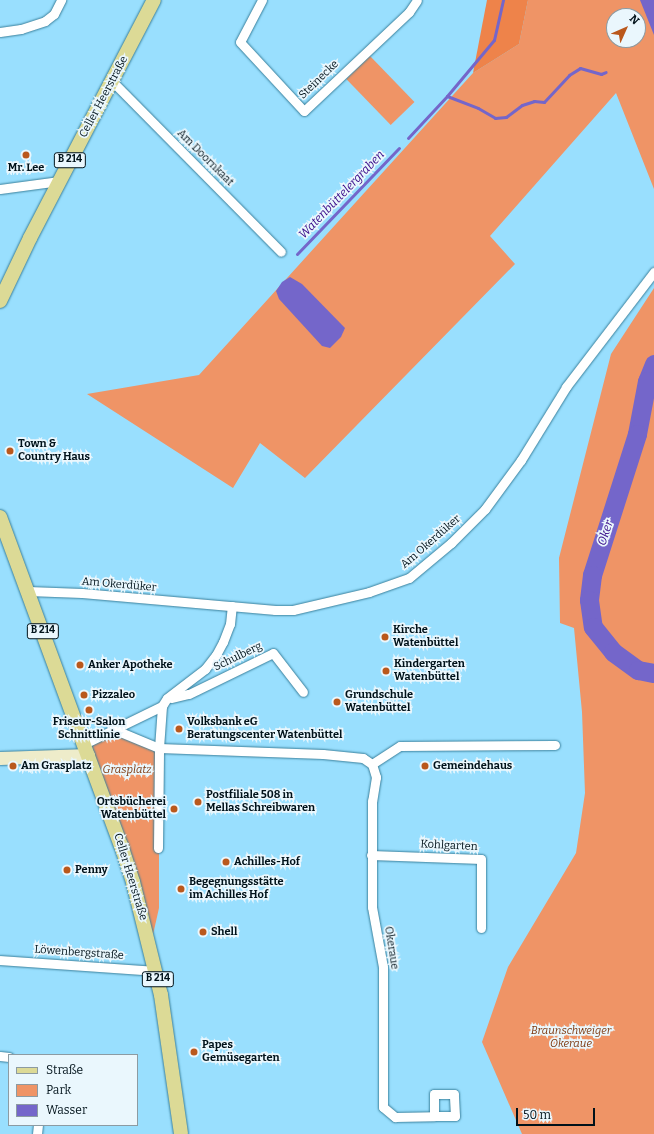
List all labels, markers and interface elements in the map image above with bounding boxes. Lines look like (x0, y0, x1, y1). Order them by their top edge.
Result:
north arrow (606, 8, 646, 48)
text: N (627, 12, 642, 27)
street label: Celler Heerstraße (77, 54, 131, 140)
street label: Steinecke (296, 58, 342, 102)
street label: Am Doornkaat (174, 127, 236, 189)
water label: Watenbüttelergraben (296, 148, 388, 242)
marker: Mr. Lee (21, 150, 31, 160)
road number: B 214 (53, 152, 87, 168)
place label: Mr. Lee (8, 161, 44, 175)
place label: Town & Country Haus (18, 438, 90, 464)
marker: Town & Country Haus (5, 446, 15, 456)
street label: Am Okerdüker (398, 512, 464, 572)
water label: Oker (595, 519, 617, 547)
street label: Am Okerdüker (81, 575, 157, 595)
road number: B 214 (26, 623, 60, 639)
place label: Kirche Watenbüttel (393, 624, 458, 650)
marker: Kirche Watenbüttel (380, 632, 390, 642)
street label: Schulberg (212, 640, 264, 674)
place label: Anker Apotheke (88, 658, 173, 672)
place label: Kindergarten Watenbüttel (394, 658, 465, 684)
marker: Anker Apotheke (75, 660, 85, 670)
marker: Kindergarten Watenbüttel (381, 666, 391, 676)
place label: Pizzaleo (92, 688, 135, 702)
place label: Grundschule Watenbüttel (345, 689, 413, 715)
marker: Pizzaleo (79, 690, 89, 700)
marker: Grundschule Watenbüttel (332, 697, 342, 707)
marker: Friseur-Salon Schnittlinie (84, 705, 94, 715)
place label: Friseur-Salon Schnittlinie (53, 716, 125, 742)
place label: Volksbank eG Beratungscenter Watenbüttel (187, 716, 342, 742)
marker: Volksbank eG Beratungscenter Watenbüttel (174, 724, 184, 734)
place label: Am Grasplatz (21, 759, 92, 773)
place label: Gemeindehaus (433, 759, 512, 773)
marker: Am Grasplatz (8, 761, 18, 771)
marker: Gemeindehaus (420, 761, 430, 771)
park label: Grasplatz (103, 763, 151, 777)
place label: Postfiliale 508 in Mellas Schreibwaren (206, 789, 315, 815)
place label: Ortsbücherei Watenbüttel (97, 796, 166, 822)
marker: Postfiliale 508 in Mellas Schreibwaren (193, 797, 203, 807)
marker: Ortsbücherei Watenbüttel (169, 804, 179, 814)
street label: Celler Heerstraße (110, 832, 150, 922)
street label: Kohlgarten (420, 838, 478, 854)
place label: Achilles-Hof (234, 855, 300, 869)
marker: Achilles-Hof (221, 857, 231, 867)
place label: Penny (75, 863, 108, 877)
marker: Penny (62, 865, 72, 875)
place label: Begegnungsstätte im Achilles Hof (189, 876, 284, 902)
marker: Begegnungsstätte im Achilles Hof (176, 884, 186, 894)
place label: Shell (211, 925, 237, 939)
street label: Okeraue (381, 926, 401, 970)
marker: Shell (198, 927, 208, 937)
street label: Löwenbergstraße (34, 943, 124, 963)
road number: B 214 (141, 971, 175, 987)
park label: Braunschweiger Okeraue (531, 1025, 611, 1051)
place label: Papes Gemüsegarten (202, 1039, 280, 1065)
marker: Papes Gemüsegarten (189, 1047, 199, 1057)
legend (8, 1054, 138, 1126)
text: Straße (46, 1063, 83, 1077)
text: Park (46, 1083, 71, 1097)
scale bar (518, 1100, 597, 1126)
text: Wasser (46, 1103, 87, 1117)
text: 50 m (523, 1108, 551, 1122)

